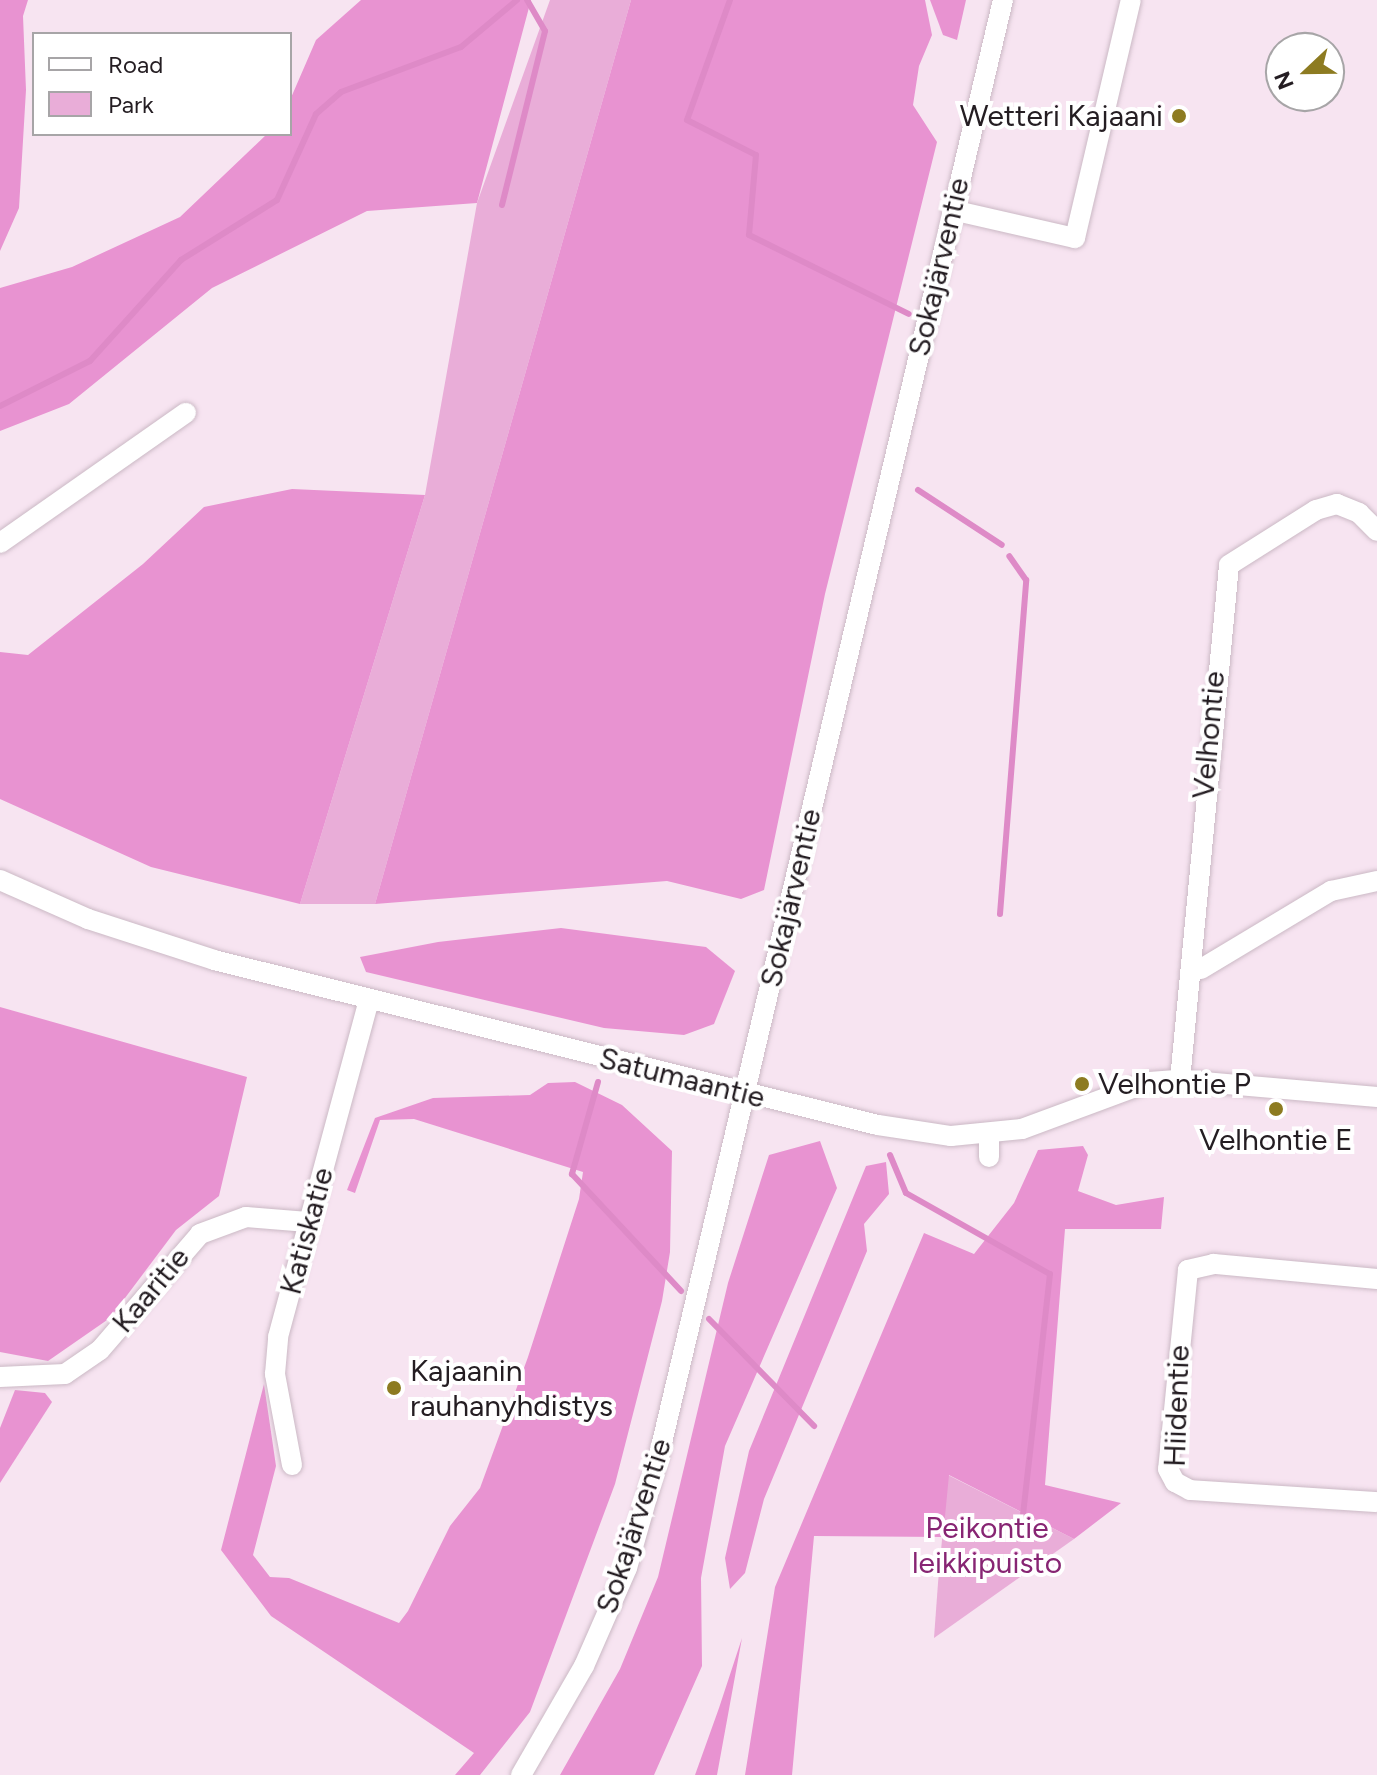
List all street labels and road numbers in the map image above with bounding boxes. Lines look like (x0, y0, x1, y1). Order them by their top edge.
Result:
street label: Sokajärventie (901, 174, 977, 360)
street label: Velhontie (1185, 670, 1233, 800)
street label: Sokajärventie (753, 805, 829, 991)
street label: Satumaantie (595, 1040, 769, 1116)
street label: Katiskatie (273, 1164, 341, 1298)
street label: Kaaritie (105, 1240, 197, 1340)
street label: Hiidentie (1157, 1344, 1197, 1468)
street label: Sokajärventie (589, 1434, 679, 1618)

